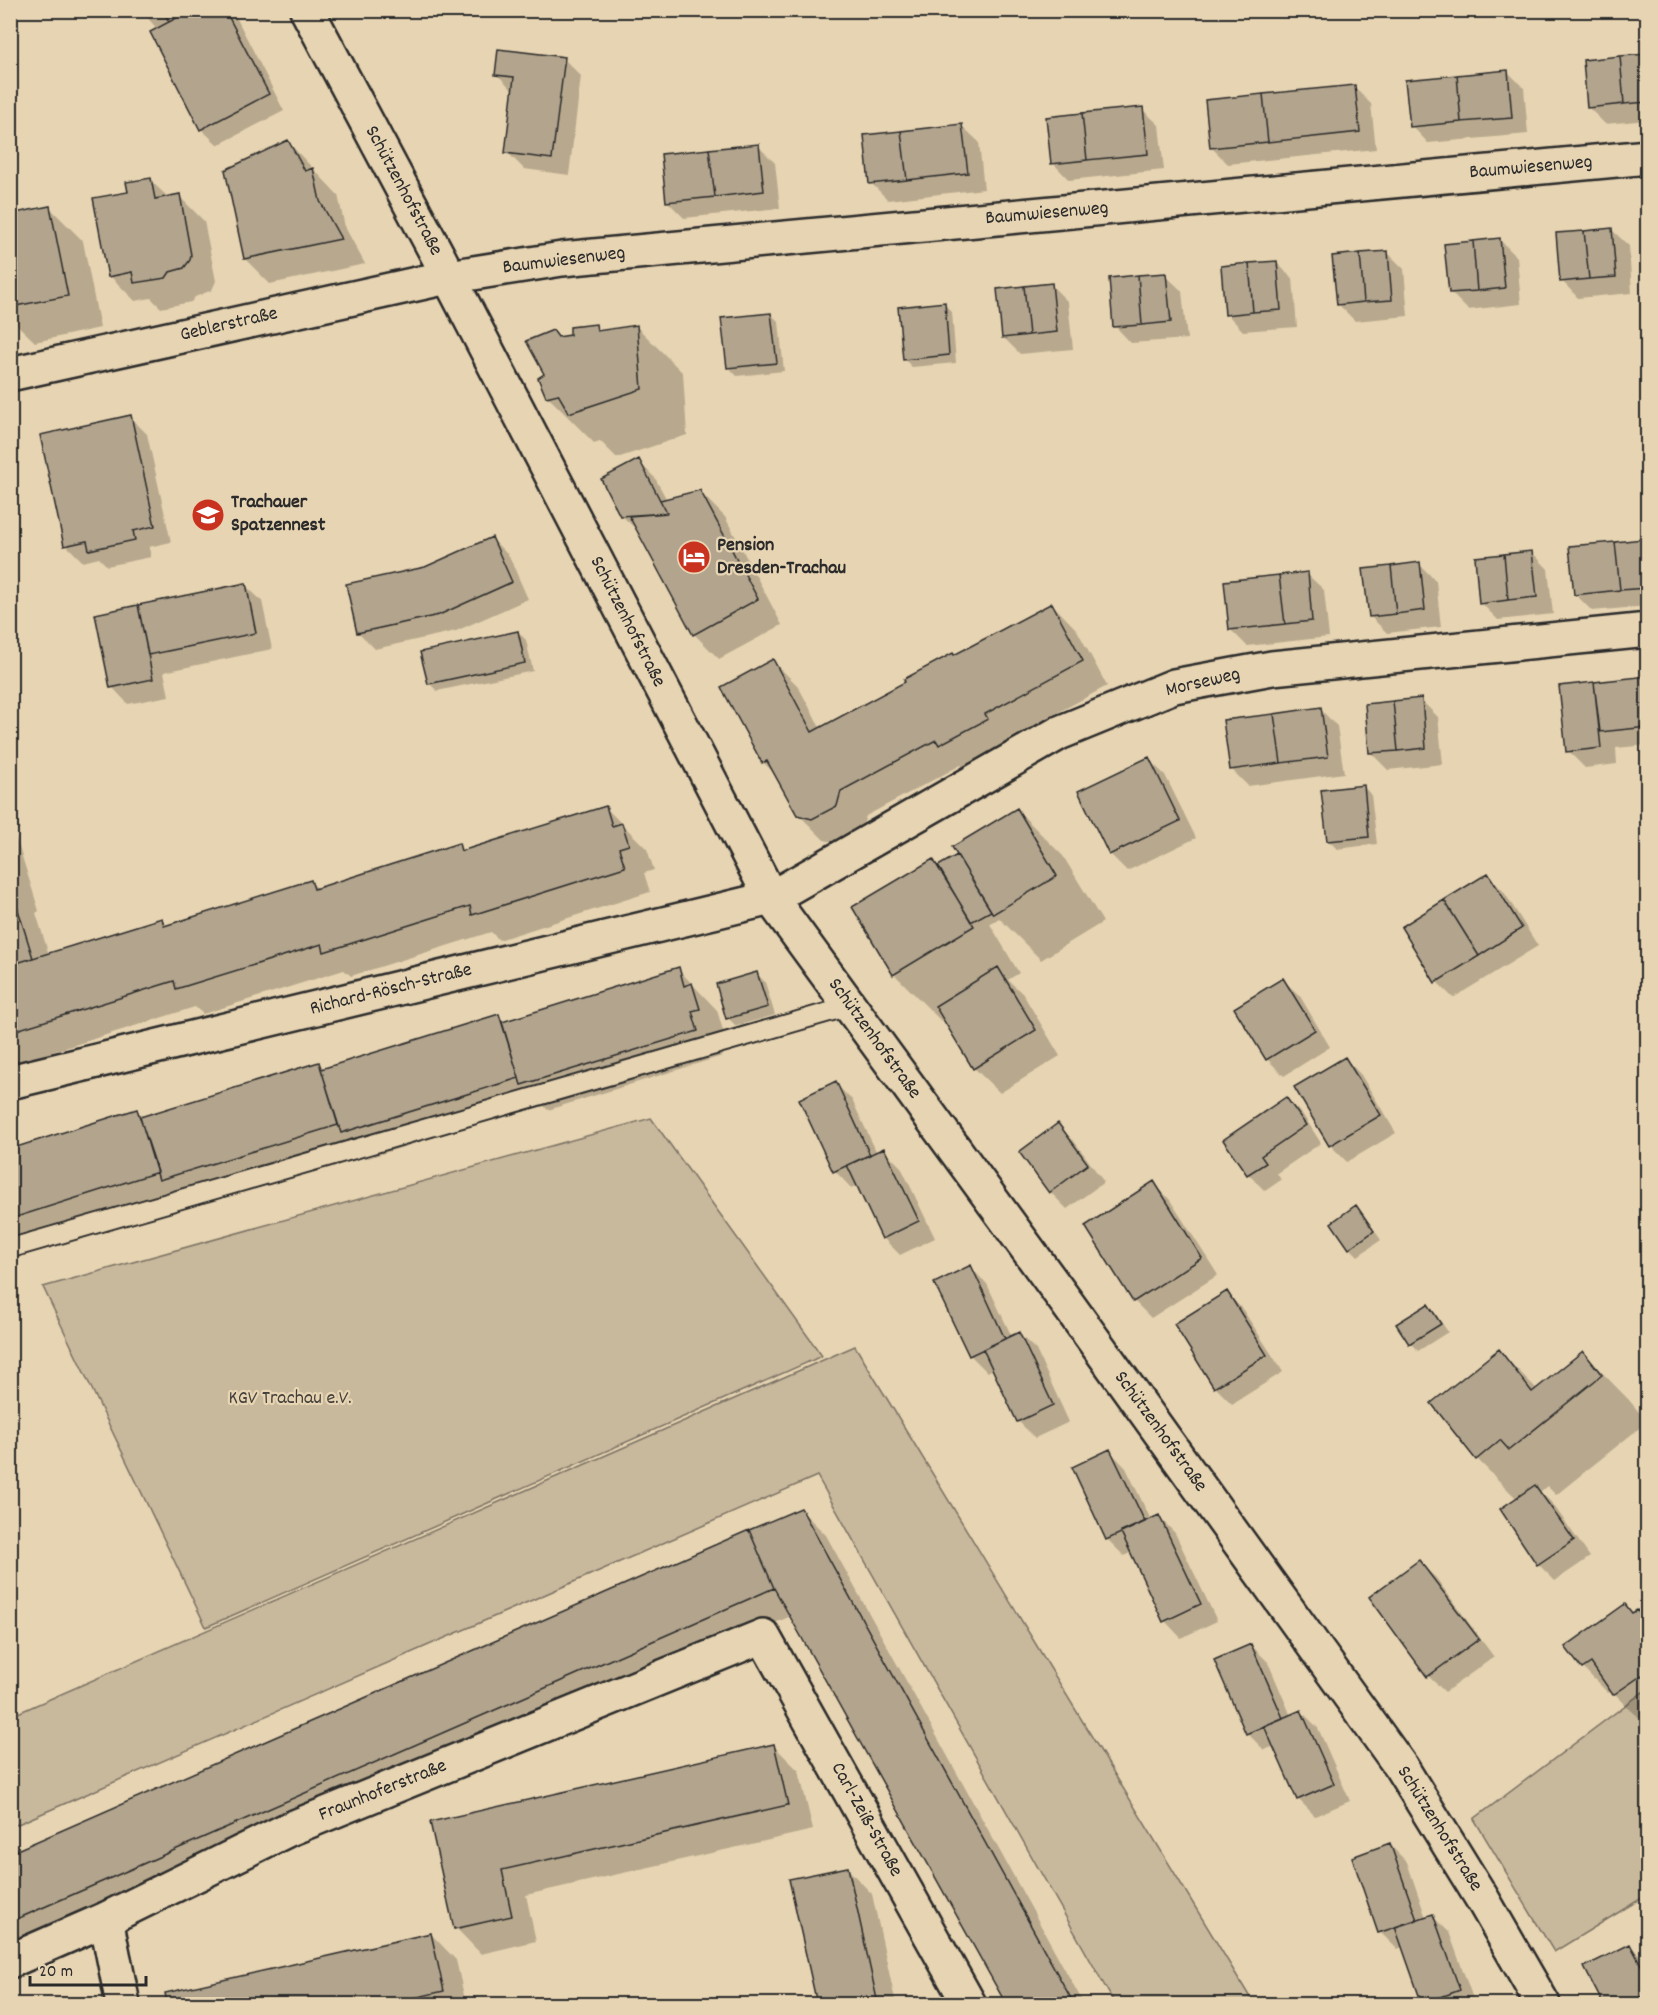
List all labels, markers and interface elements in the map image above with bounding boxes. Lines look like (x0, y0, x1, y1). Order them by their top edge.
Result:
street label: Schützenhofstraße (357, 121, 449, 261)
street label: Baumwiesenweg (1468, 149, 1594, 187)
street label: Baumwiesenweg (984, 195, 1110, 233)
street label: Baumwiesenweg (501, 240, 627, 282)
street label: Geblerstraße (177, 300, 281, 350)
place label: Trachauer Spatzennest (231, 489, 326, 540)
school or university icon: Trachauer Spatzennest (190, 497, 226, 533)
place label: Pension Dresden-Trachau (717, 532, 846, 583)
hotel icon: Pension Dresden-Trachau (676, 539, 712, 575)
street label: Schützenhofstraße (582, 552, 672, 693)
street label: Morseweg (1163, 661, 1243, 705)
street label: Richard-Rösch-Straße (307, 956, 475, 1024)
street label: Schützenhofstraße (820, 973, 928, 1105)
street label: Schützenhofstraße (1106, 1366, 1214, 1498)
park label: KGV Trachau e.V. (228, 1385, 352, 1413)
street label: Fraunhoferstraße (315, 1753, 451, 1829)
street label: Carl-Zeiß-Straße (823, 1758, 909, 1883)
street label: Schützenhofstraße (1389, 1761, 1489, 1897)
scale bar (30, 1949, 146, 1987)
text: 20 m (39, 1960, 73, 1985)

